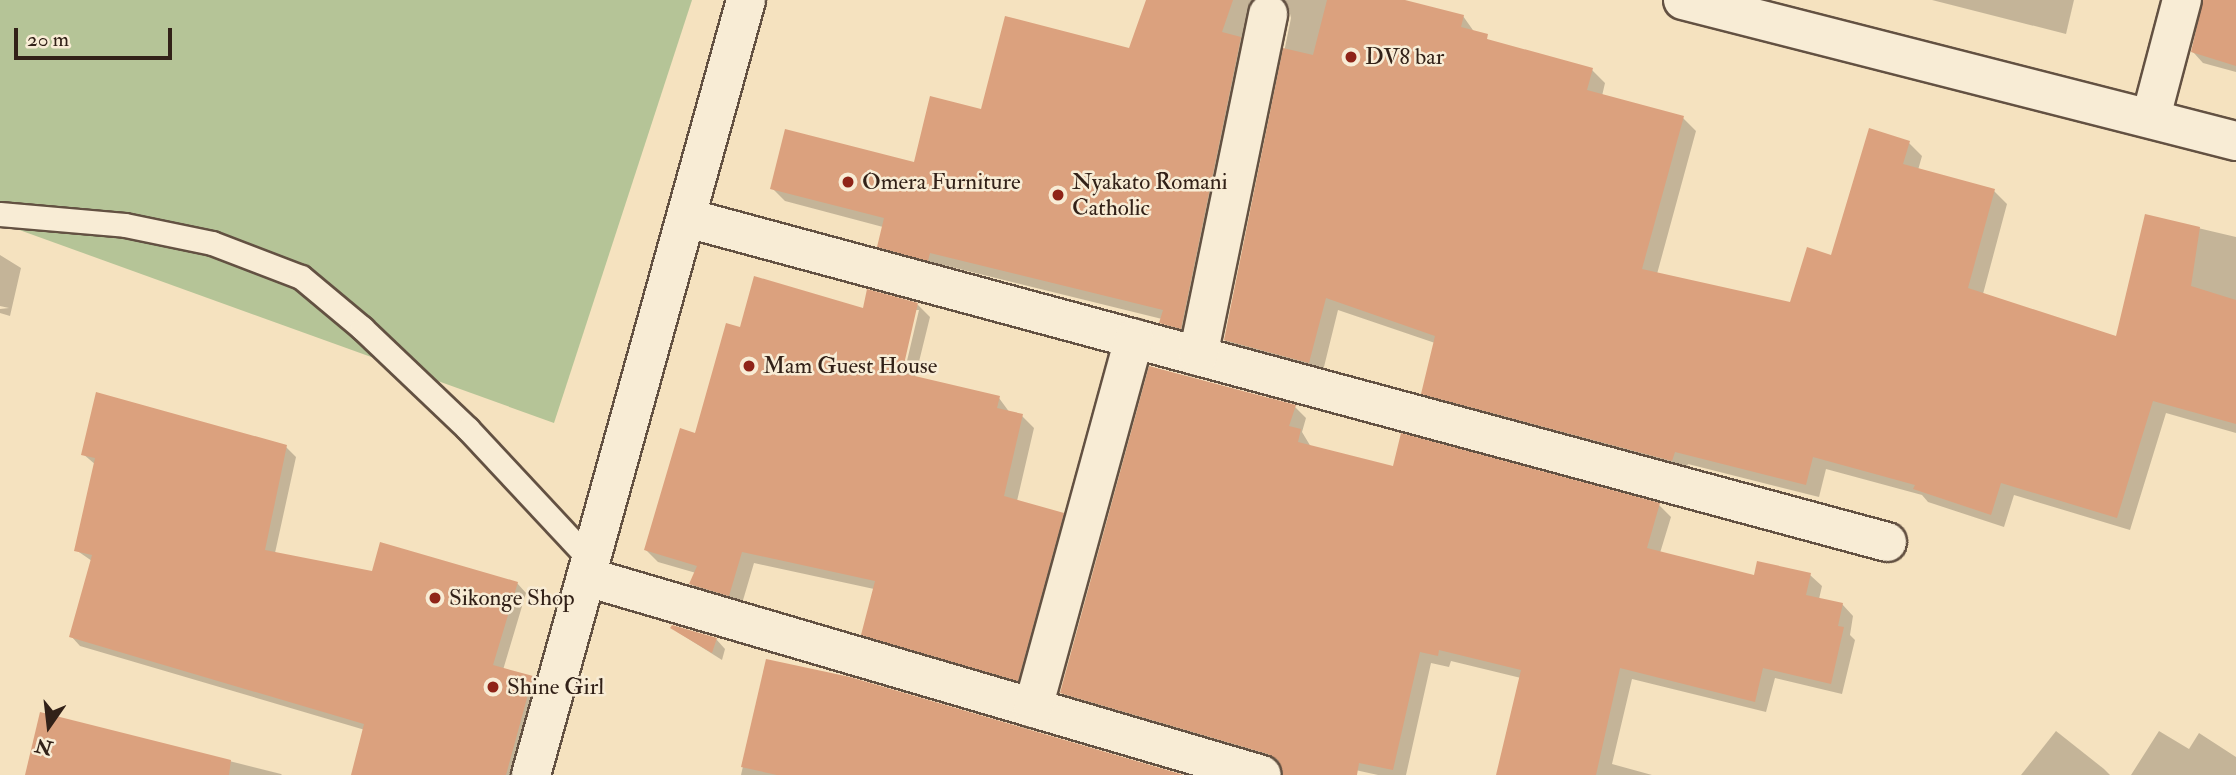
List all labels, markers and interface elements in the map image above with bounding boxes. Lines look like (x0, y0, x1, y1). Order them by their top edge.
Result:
scale bar (18, 14, 175, 58)
text: 20 m (27, 26, 69, 53)
place label: DV8 bar (1365, 43, 1444, 71)
marker: DV8 bar (1343, 49, 1359, 65)
place label: Omera Furniture (862, 168, 1021, 196)
place label: Nyakato Romani Catholic (1072, 168, 1228, 222)
marker: Omera Furniture (840, 174, 856, 190)
marker: Nyakato Romani Catholic (1050, 187, 1066, 203)
place label: Mam Guest House (763, 352, 937, 380)
marker: Mam Guest House (741, 358, 757, 374)
place label: Sikonge Shop (449, 584, 575, 612)
marker: Sikonge Shop (427, 590, 443, 606)
place label: Shine Girl (507, 673, 604, 701)
marker: Shine Girl (485, 679, 501, 695)
north arrow (14, 691, 84, 761)
text: N (33, 733, 55, 760)

